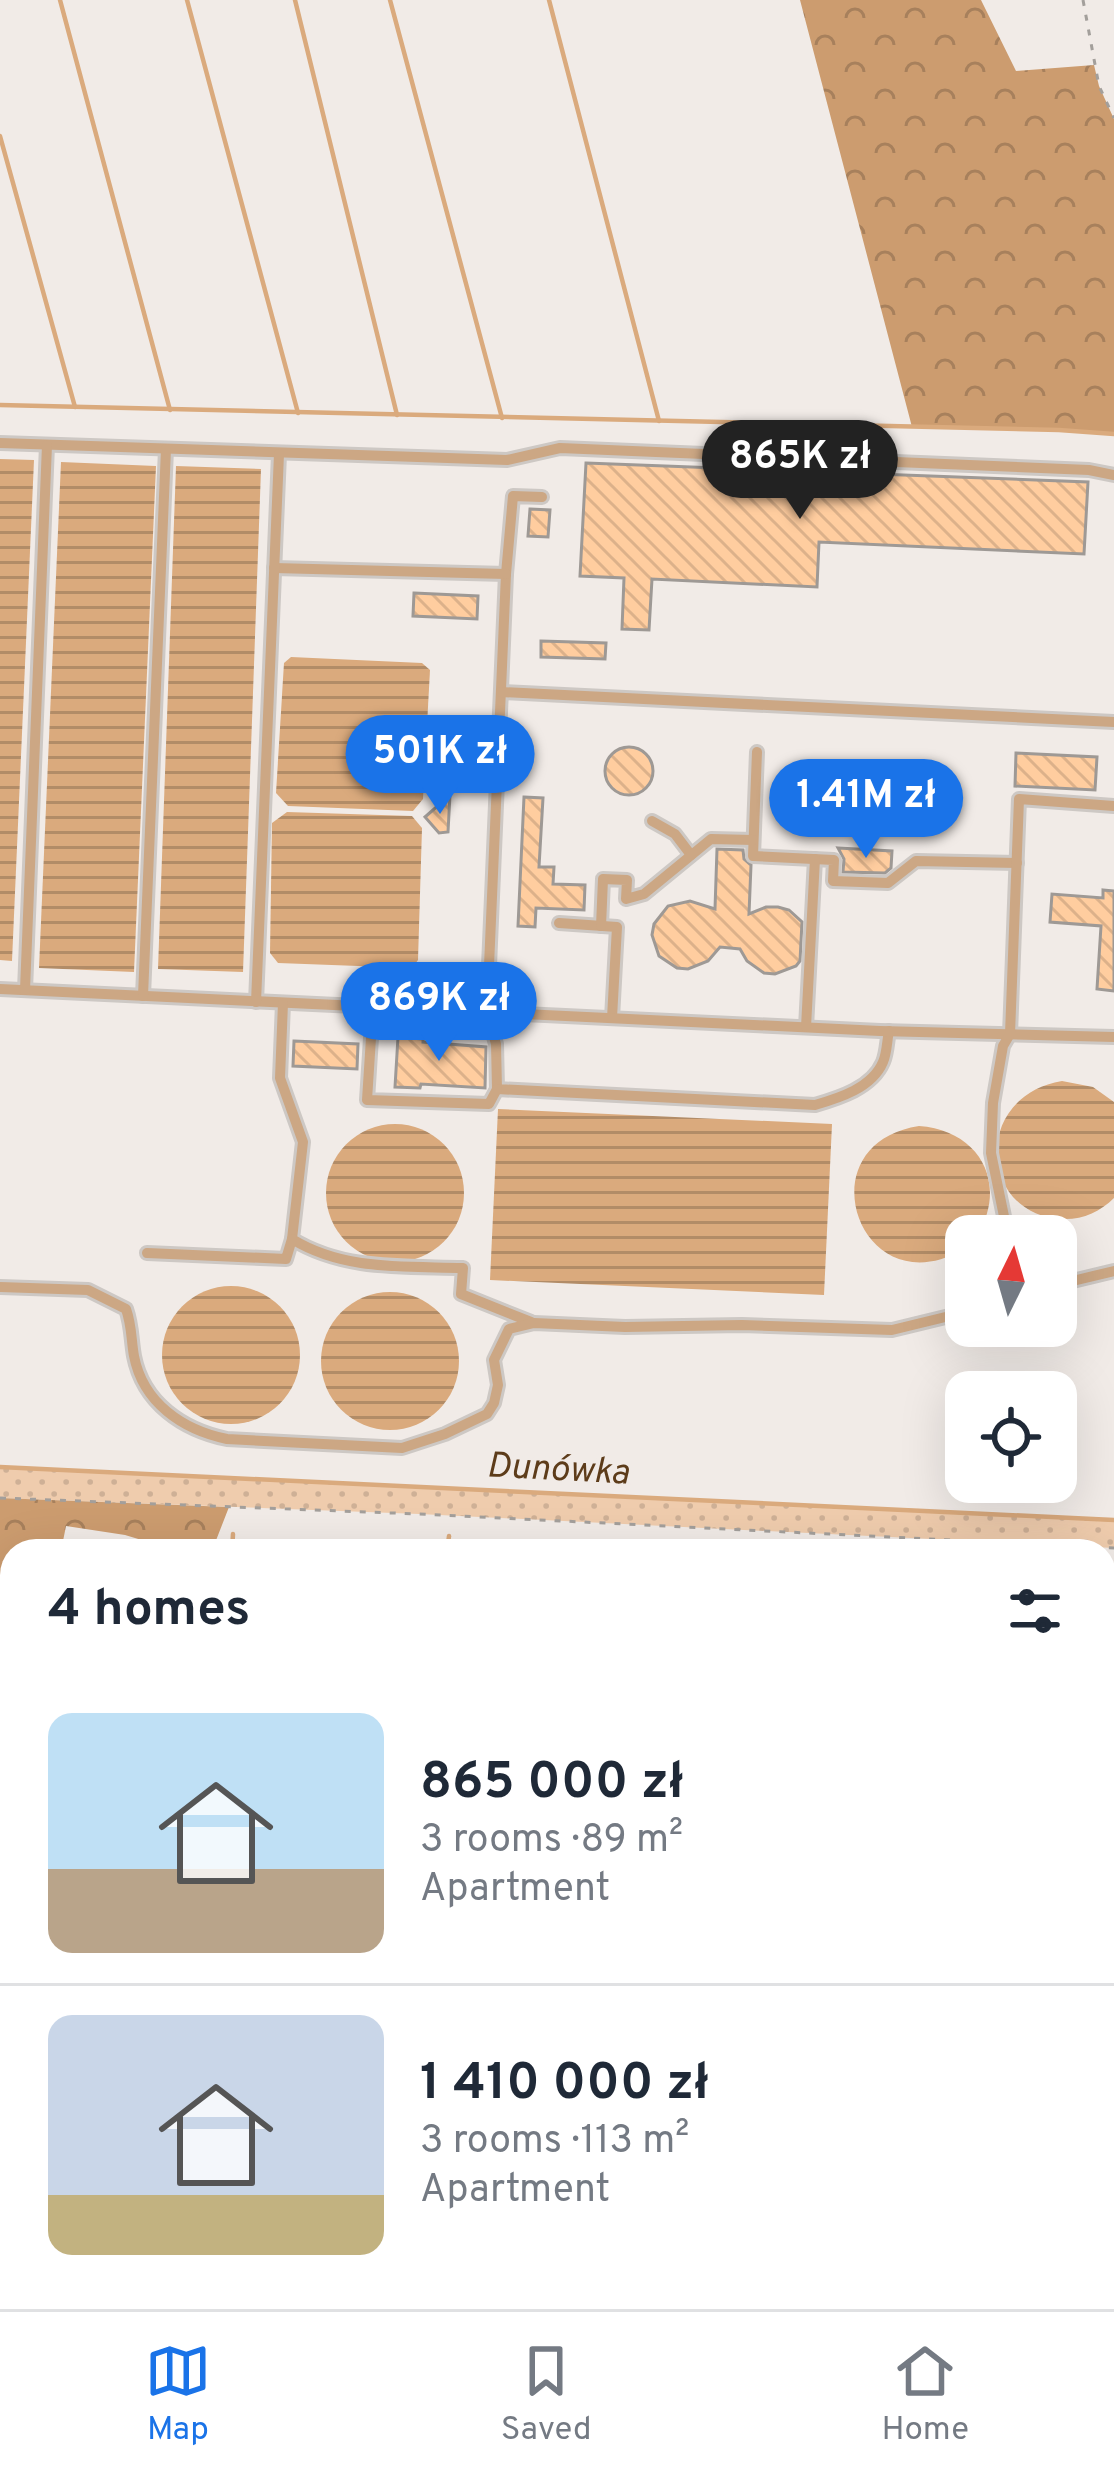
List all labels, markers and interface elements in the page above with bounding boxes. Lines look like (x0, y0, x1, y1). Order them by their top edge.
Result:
pin: 865K zł (689, 420, 911, 522)
text: 865K zł (729, 434, 871, 483)
pin: 501K zł (329, 715, 551, 817)
text: 501K zł (373, 729, 507, 778)
pin: 1.41M zł (742, 759, 990, 861)
text: 1.41M zł (796, 773, 936, 822)
pin: 869K zł (328, 962, 550, 1064)
text: 869K zł (368, 976, 510, 1025)
north arrow (945, 1215, 1077, 1347)
map controls (945, 1215, 1077, 1503)
button: locate (945, 1371, 1077, 1503)
water label: Dunówka (485, 1444, 631, 1498)
icon: filters (1002, 1578, 1068, 1644)
text: 4 homes (48, 1579, 250, 1644)
text: 865 000 zł (420, 1752, 684, 1817)
icon: home (144, 1761, 288, 1905)
text: 3 rooms · 89 m² (420, 1817, 683, 1866)
text: Apartment (420, 1866, 610, 1915)
text: 1 410 000 zł (420, 2053, 709, 2118)
icon: home (144, 2063, 288, 2207)
text: 3 rooms · 113 m² (420, 2118, 689, 2167)
text: Apartment (420, 2167, 610, 2216)
tab: Map (145, 2338, 211, 2452)
tab: Saved (501, 2338, 592, 2452)
tab: Home (881, 2338, 969, 2452)

